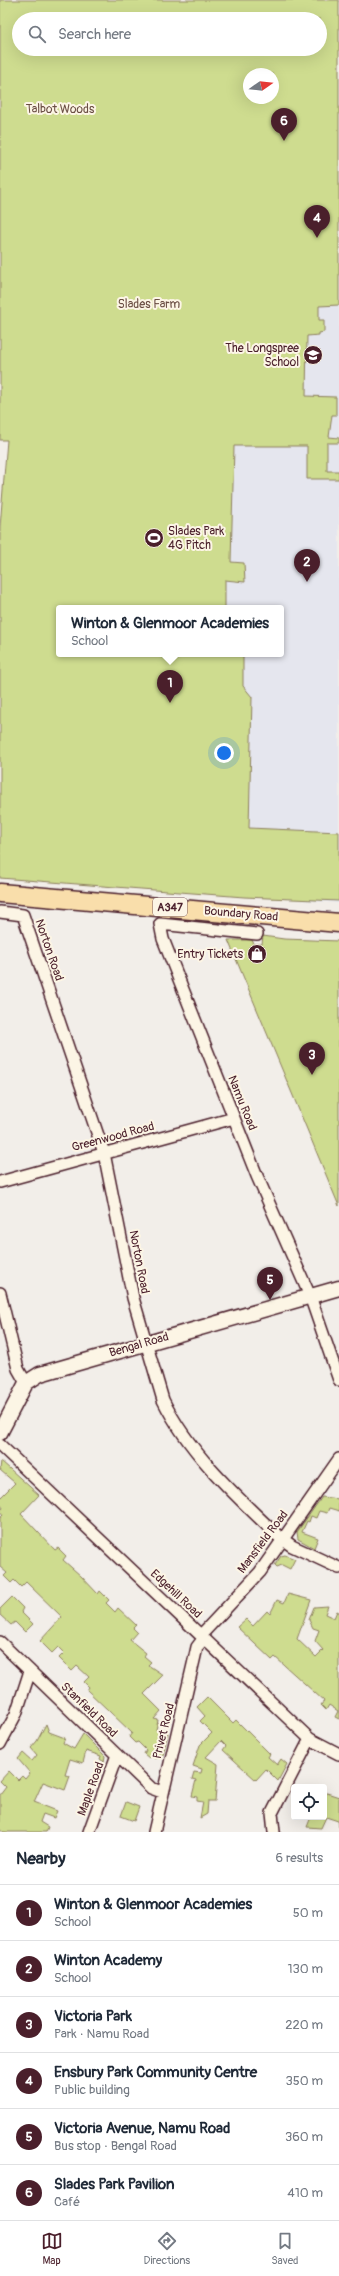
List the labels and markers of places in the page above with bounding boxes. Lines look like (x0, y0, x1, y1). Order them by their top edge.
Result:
pin: 6 (271, 108, 297, 141)
pin: 4 (304, 205, 330, 238)
place label: The Longspree School (225, 341, 299, 370)
school or university icon: The Longspree School (302, 344, 324, 366)
place label: Slades Park 4G Pitch (168, 524, 224, 553)
sports icon: Slades Park 4G Pitch (143, 527, 165, 549)
pin: 2 (294, 549, 320, 582)
pin: 1 (157, 670, 183, 703)
shop icon: Entry Tickets (246, 943, 268, 965)
place label: Entry Tickets (177, 947, 244, 962)
pin: 3 (299, 1042, 325, 1075)
pin: 5 (257, 1267, 283, 1300)

